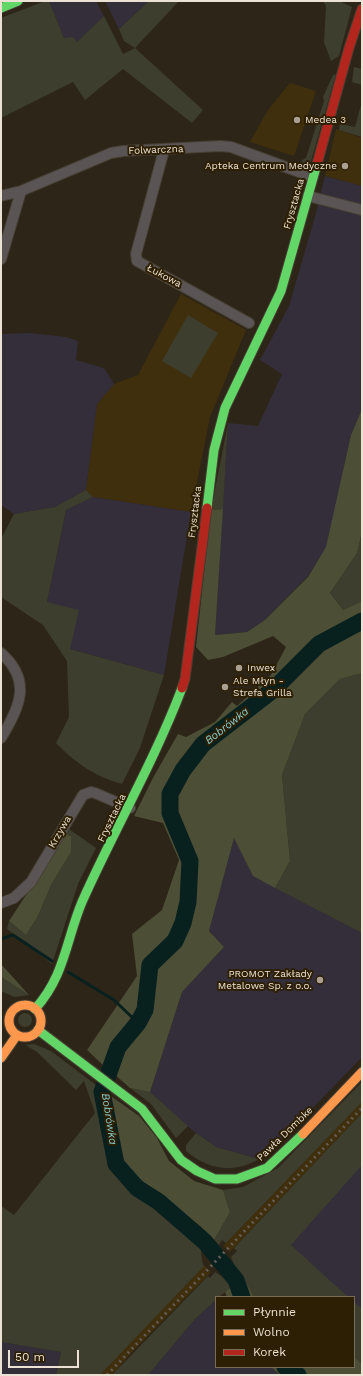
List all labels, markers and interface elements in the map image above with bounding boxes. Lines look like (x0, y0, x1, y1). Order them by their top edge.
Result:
place label: Medea 3 (305, 114, 346, 126)
marker: Medea 3 (292, 115, 302, 125)
street label: Folwarczna (128, 143, 184, 157)
place label: Apteka Centrum Medyczne (205, 160, 337, 172)
marker: Apteka Centrum Medyczne (340, 161, 350, 171)
street label: Frysztacka (281, 177, 307, 231)
street label: Łukowa (145, 262, 183, 290)
street label: Frysztacka (186, 485, 204, 539)
place label: Inwex (247, 662, 275, 674)
marker: Inwex (234, 663, 244, 673)
place label: Ale Młyn - Strefa Grilla (233, 675, 292, 698)
marker: Ale Młyn - Strefa Grilla (220, 682, 230, 692)
water label: Bobrówka (202, 705, 252, 747)
street label: Frysztacka (95, 792, 129, 844)
street label: Krzywa (46, 814, 74, 850)
place label: PROMOT Zakłady Metalowe Sp. z o.o. (218, 968, 312, 992)
marker: PROMOT Zakłady Metalowe Sp. z o.o. (315, 975, 325, 985)
water label: Bobrówka (98, 1092, 120, 1146)
street label: Pawła Dombke (255, 1104, 315, 1164)
legend (215, 1296, 355, 1368)
text: Płynnie (253, 1305, 296, 1319)
text: Wolno (253, 1325, 290, 1339)
scale bar (10, 1342, 81, 1368)
text: Korek (253, 1345, 286, 1359)
text: 50 m (15, 1350, 45, 1364)

